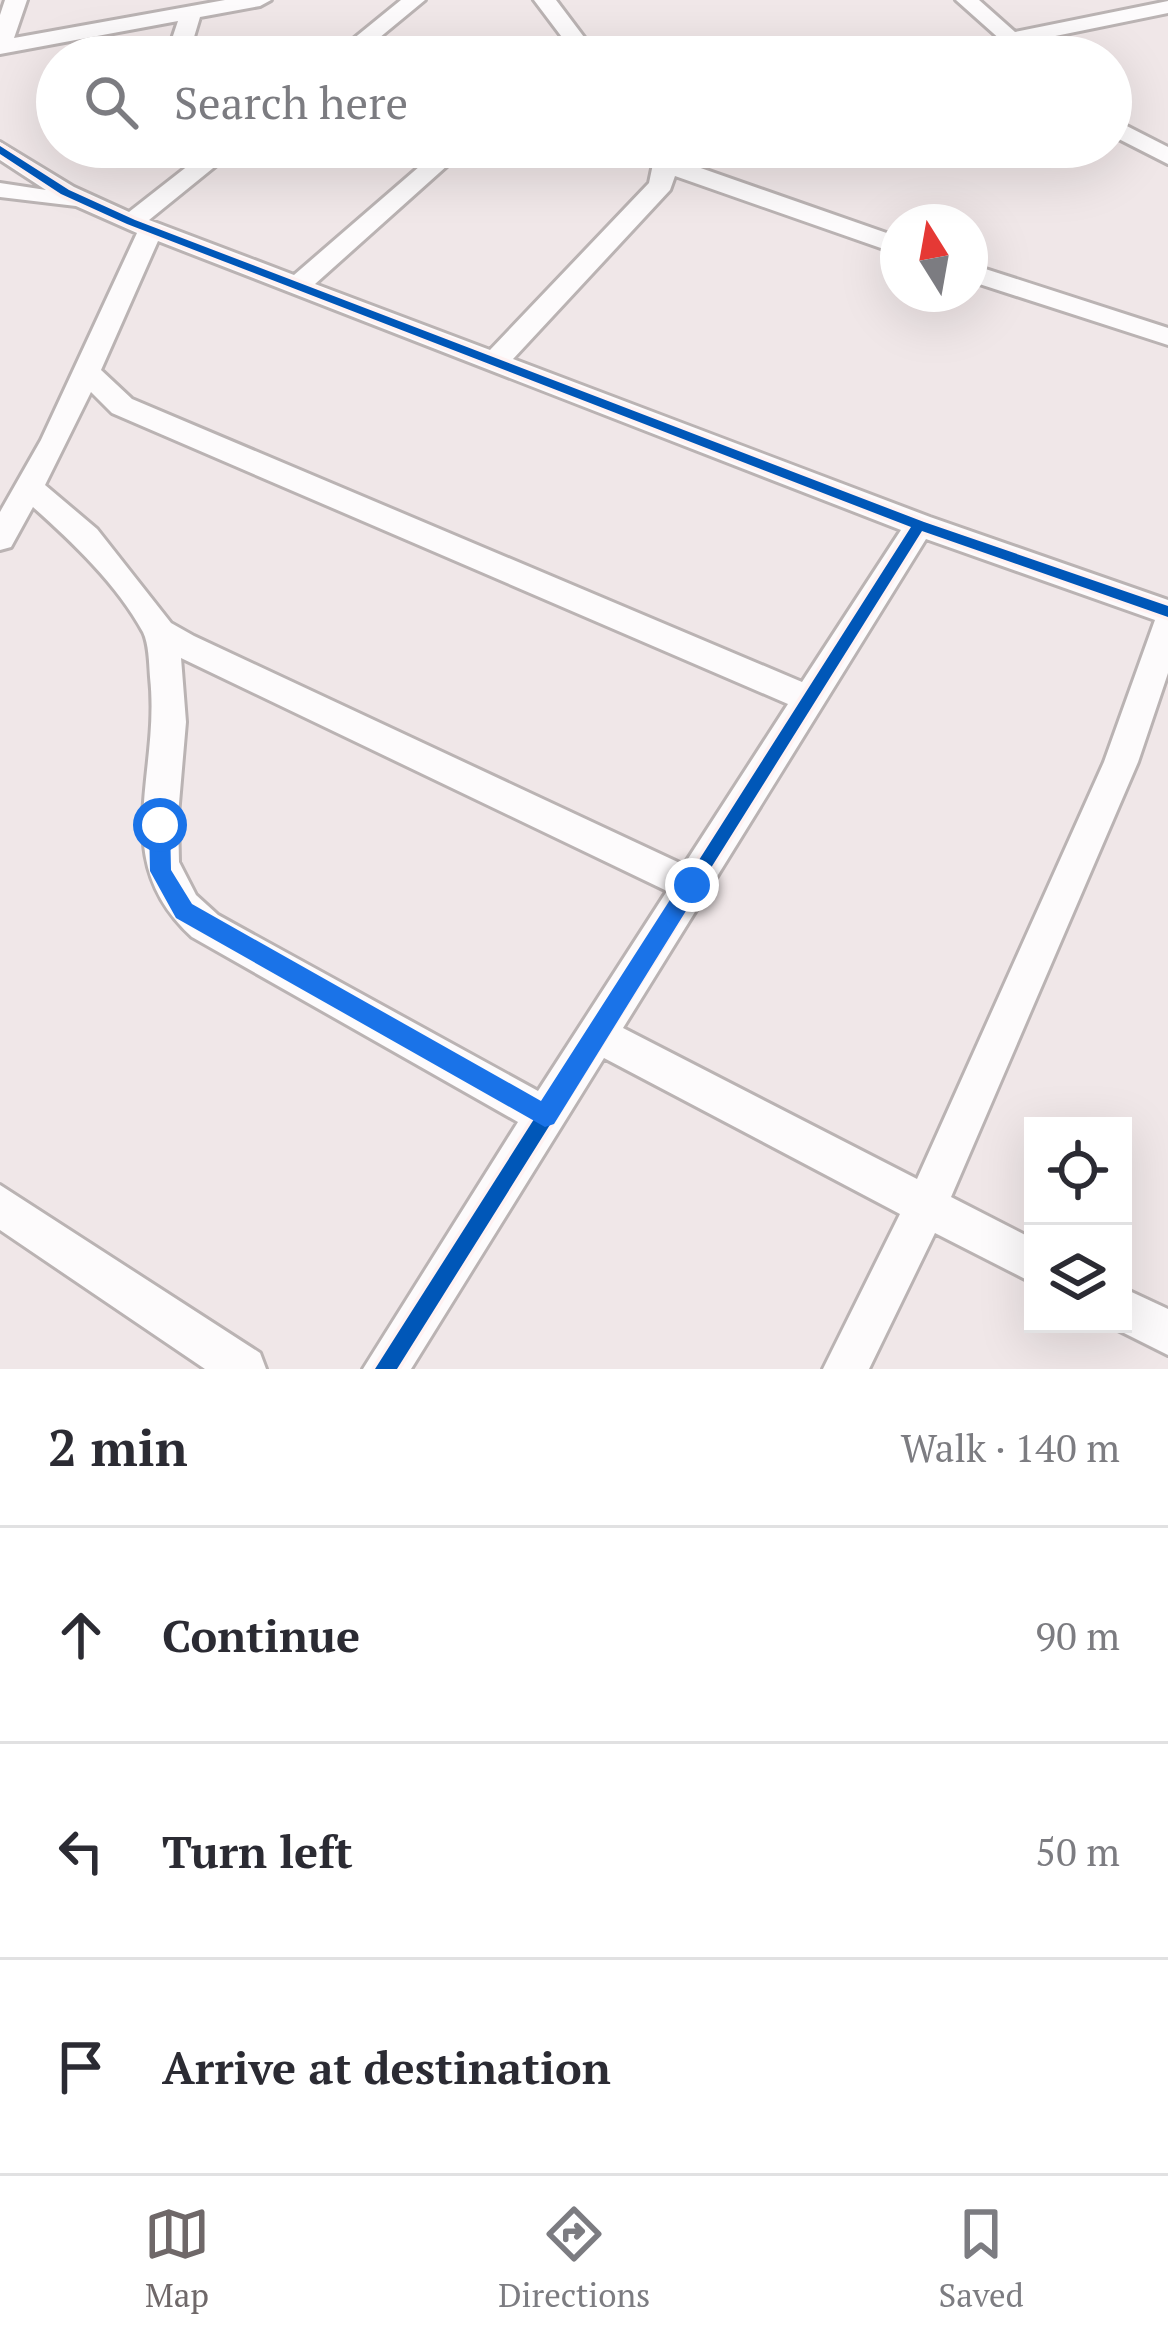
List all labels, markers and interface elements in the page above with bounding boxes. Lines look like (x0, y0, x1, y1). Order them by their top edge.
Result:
search box (36, 36, 1132, 168)
icon: search (78, 69, 144, 135)
text: Search here (174, 72, 408, 132)
north arrow (880, 204, 988, 312)
route start (133, 798, 187, 852)
route end (665, 858, 719, 912)
map controls (1024, 1117, 1132, 1333)
button: locate (1024, 1117, 1132, 1225)
button: layers (1024, 1225, 1132, 1333)
text: 2 min (48, 1413, 188, 1481)
text: Walk · 140 m (901, 1421, 1120, 1473)
icon: ahead (48, 1602, 114, 1668)
text: Continue (162, 1605, 360, 1665)
text: 90 m (1035, 1609, 1120, 1661)
icon: left (48, 1818, 114, 1884)
text: Turn left (162, 1821, 353, 1881)
text: 50 m (1035, 1825, 1120, 1877)
icon: arrive (48, 2034, 114, 2100)
text: Arrive at destination (162, 2037, 611, 2097)
tab: Map (144, 2201, 210, 2316)
tab: Directions (498, 2201, 650, 2316)
tab: Saved (939, 2201, 1024, 2316)

